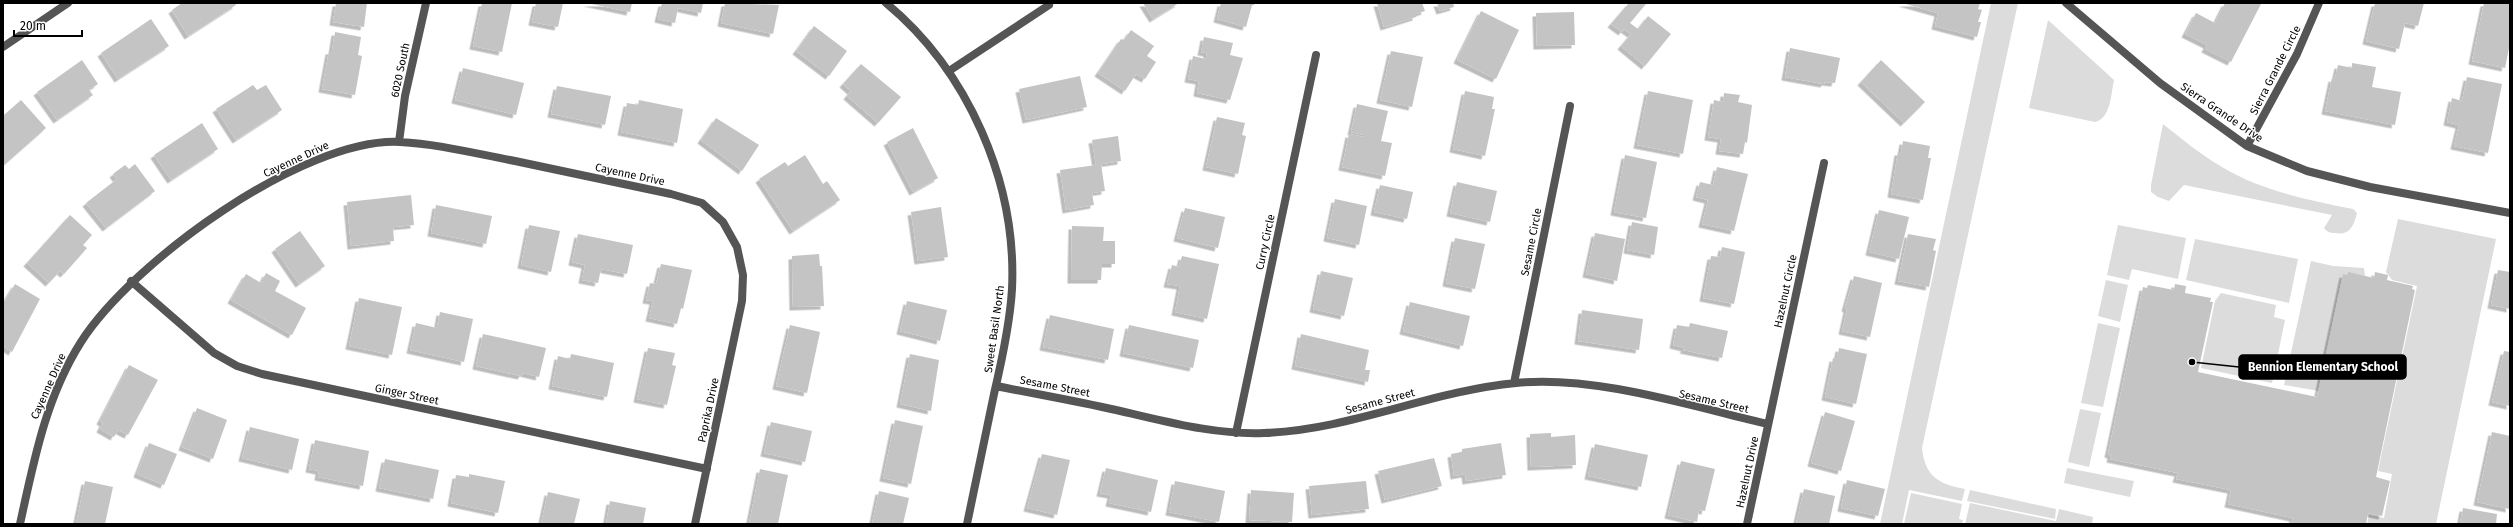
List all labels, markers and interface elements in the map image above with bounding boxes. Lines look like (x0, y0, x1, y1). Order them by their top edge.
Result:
scale bar (14, 12, 82, 38)
text: 20 m (20, 19, 46, 33)
street label: Sierra Grande Circle (2247, 23, 2304, 117)
street label: 6020 South (388, 42, 413, 99)
street label: Sierra Grande Drive (2178, 80, 2265, 145)
street label: Cayenne Drive (261, 139, 331, 180)
street label: Cayenne Drive (594, 161, 666, 188)
street label: Sesame Circle (1519, 207, 1544, 277)
street label: Curry Circle (1253, 213, 1278, 271)
street label: Hazelnut Circle (1771, 253, 1800, 329)
street label: Sweet Basil North (982, 284, 1007, 374)
street label: Cayenne Drive (28, 351, 69, 421)
callout: Bennion Elementary School (2239, 355, 2406, 379)
text: Bennion Elementary School (2248, 360, 2398, 374)
street label: Sesame Street (1019, 373, 1091, 400)
street label: Paprika Drive (695, 377, 722, 444)
street label: Ginger Street (374, 381, 440, 408)
street label: Sesame Street (1344, 386, 1416, 417)
street label: Sesame Street (1678, 387, 1750, 416)
street label: Hazelnut Drive (1734, 435, 1761, 509)

